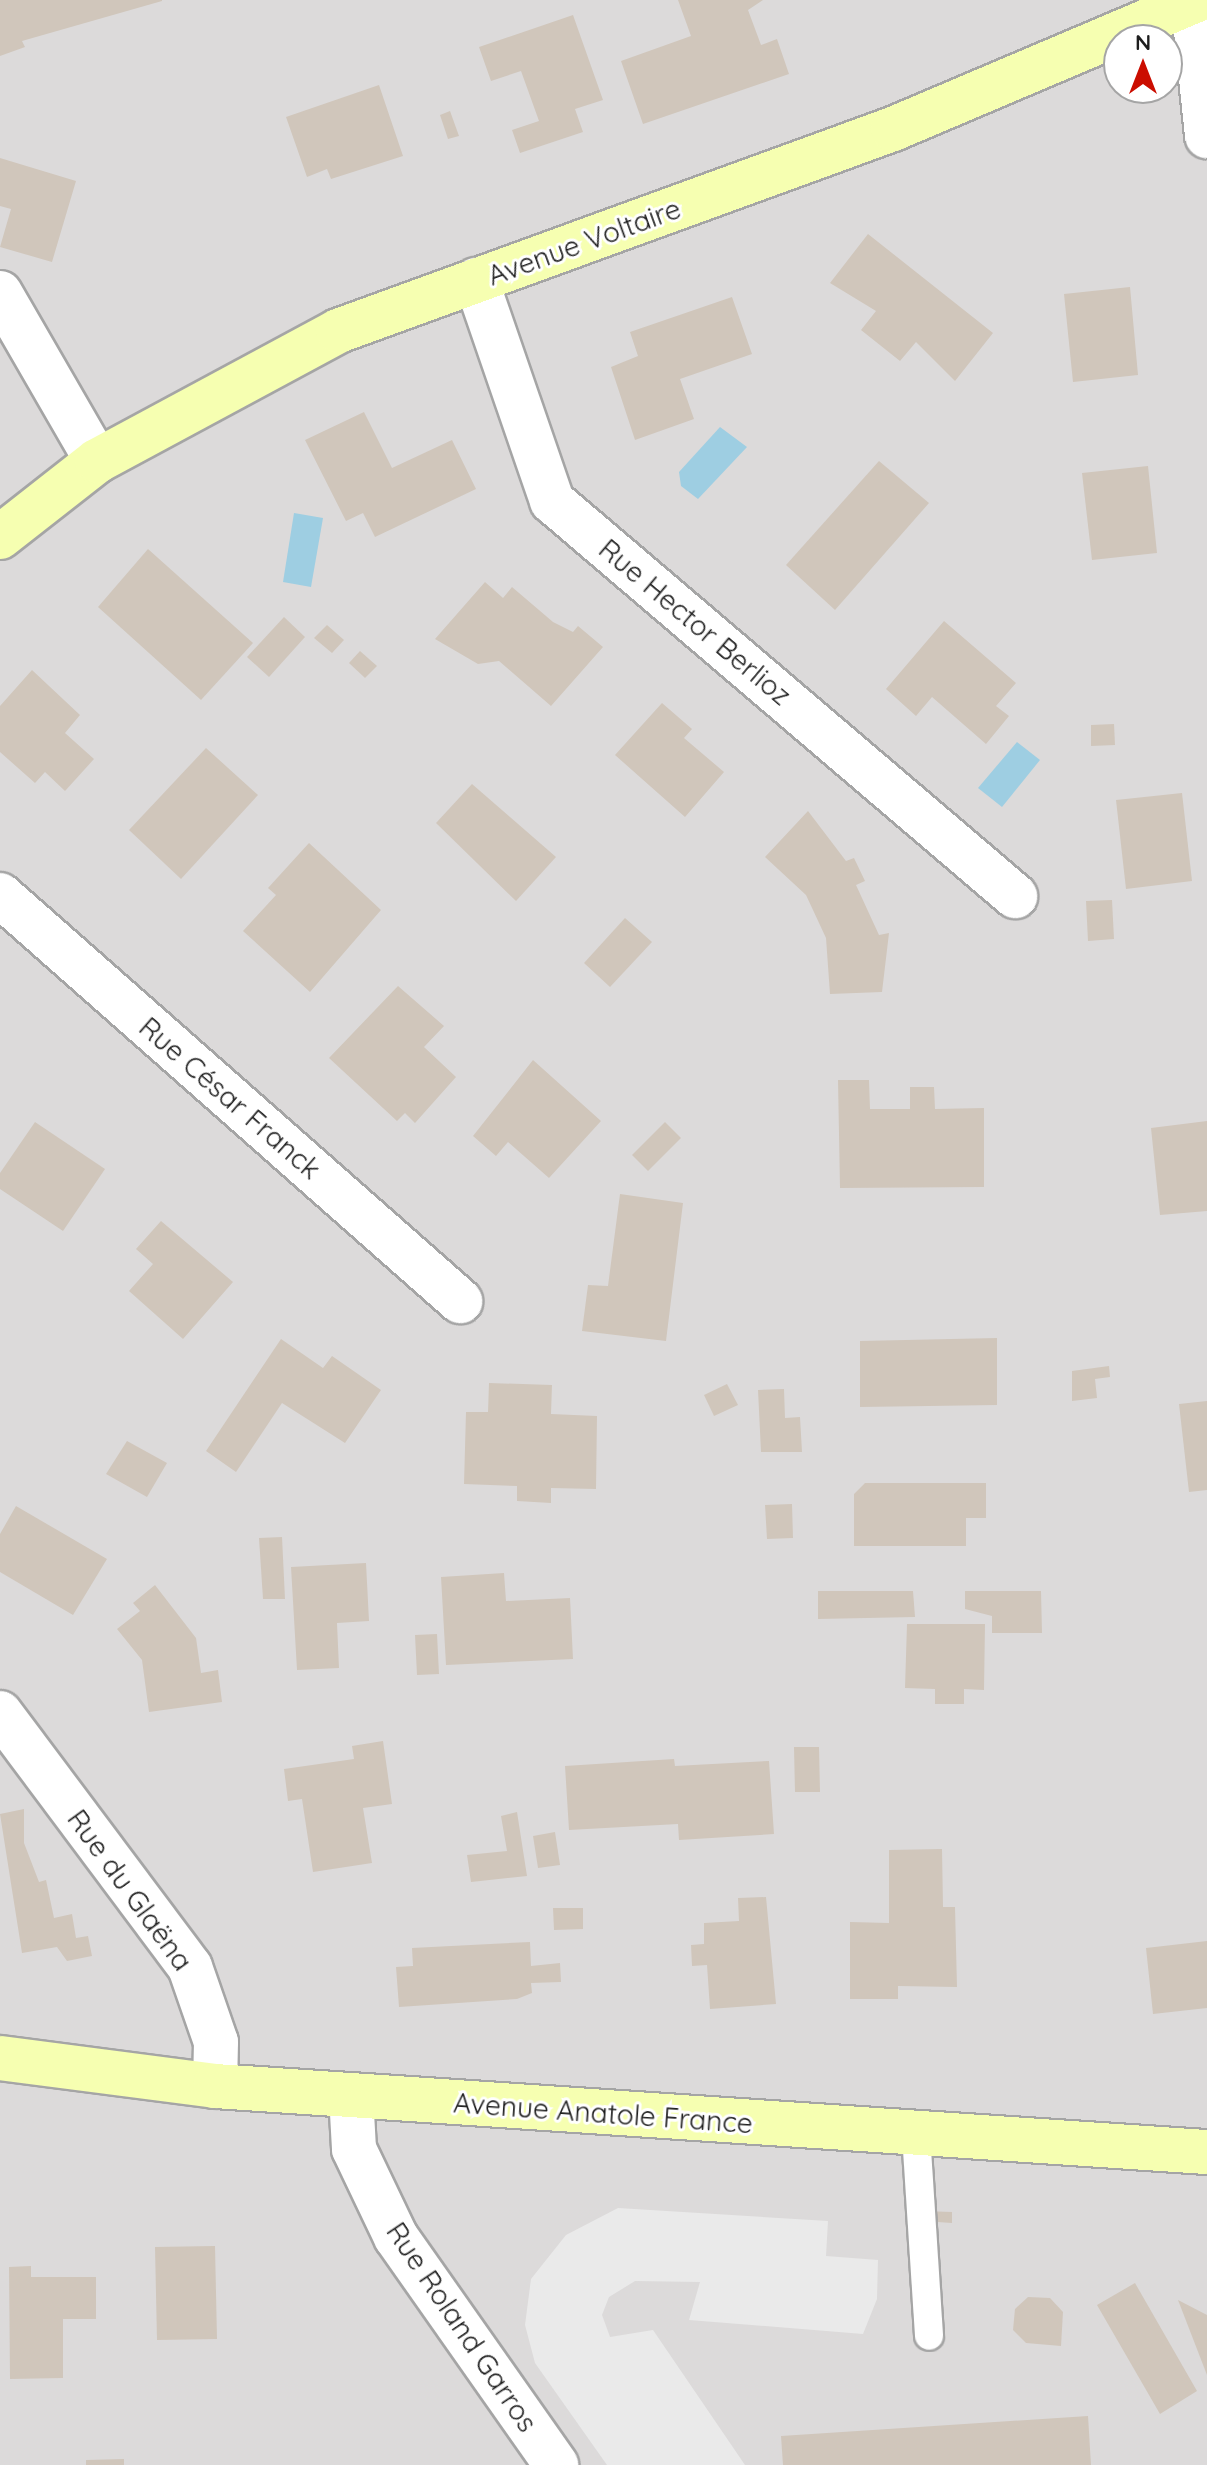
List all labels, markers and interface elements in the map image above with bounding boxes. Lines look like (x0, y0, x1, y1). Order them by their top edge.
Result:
north arrow (1103, 24, 1183, 104)
text: N (1135, 28, 1151, 56)
street label: Avenue Voltaire (483, 191, 685, 293)
street label: Rue Hector Berlioz (592, 532, 798, 712)
street label: Rue César Franck (132, 1010, 328, 1186)
street label: Rue du Glaëna (60, 1803, 200, 1977)
street label: Avenue Anatole France (452, 2086, 754, 2140)
street label: Rue Roland Garros (379, 2216, 545, 2438)

